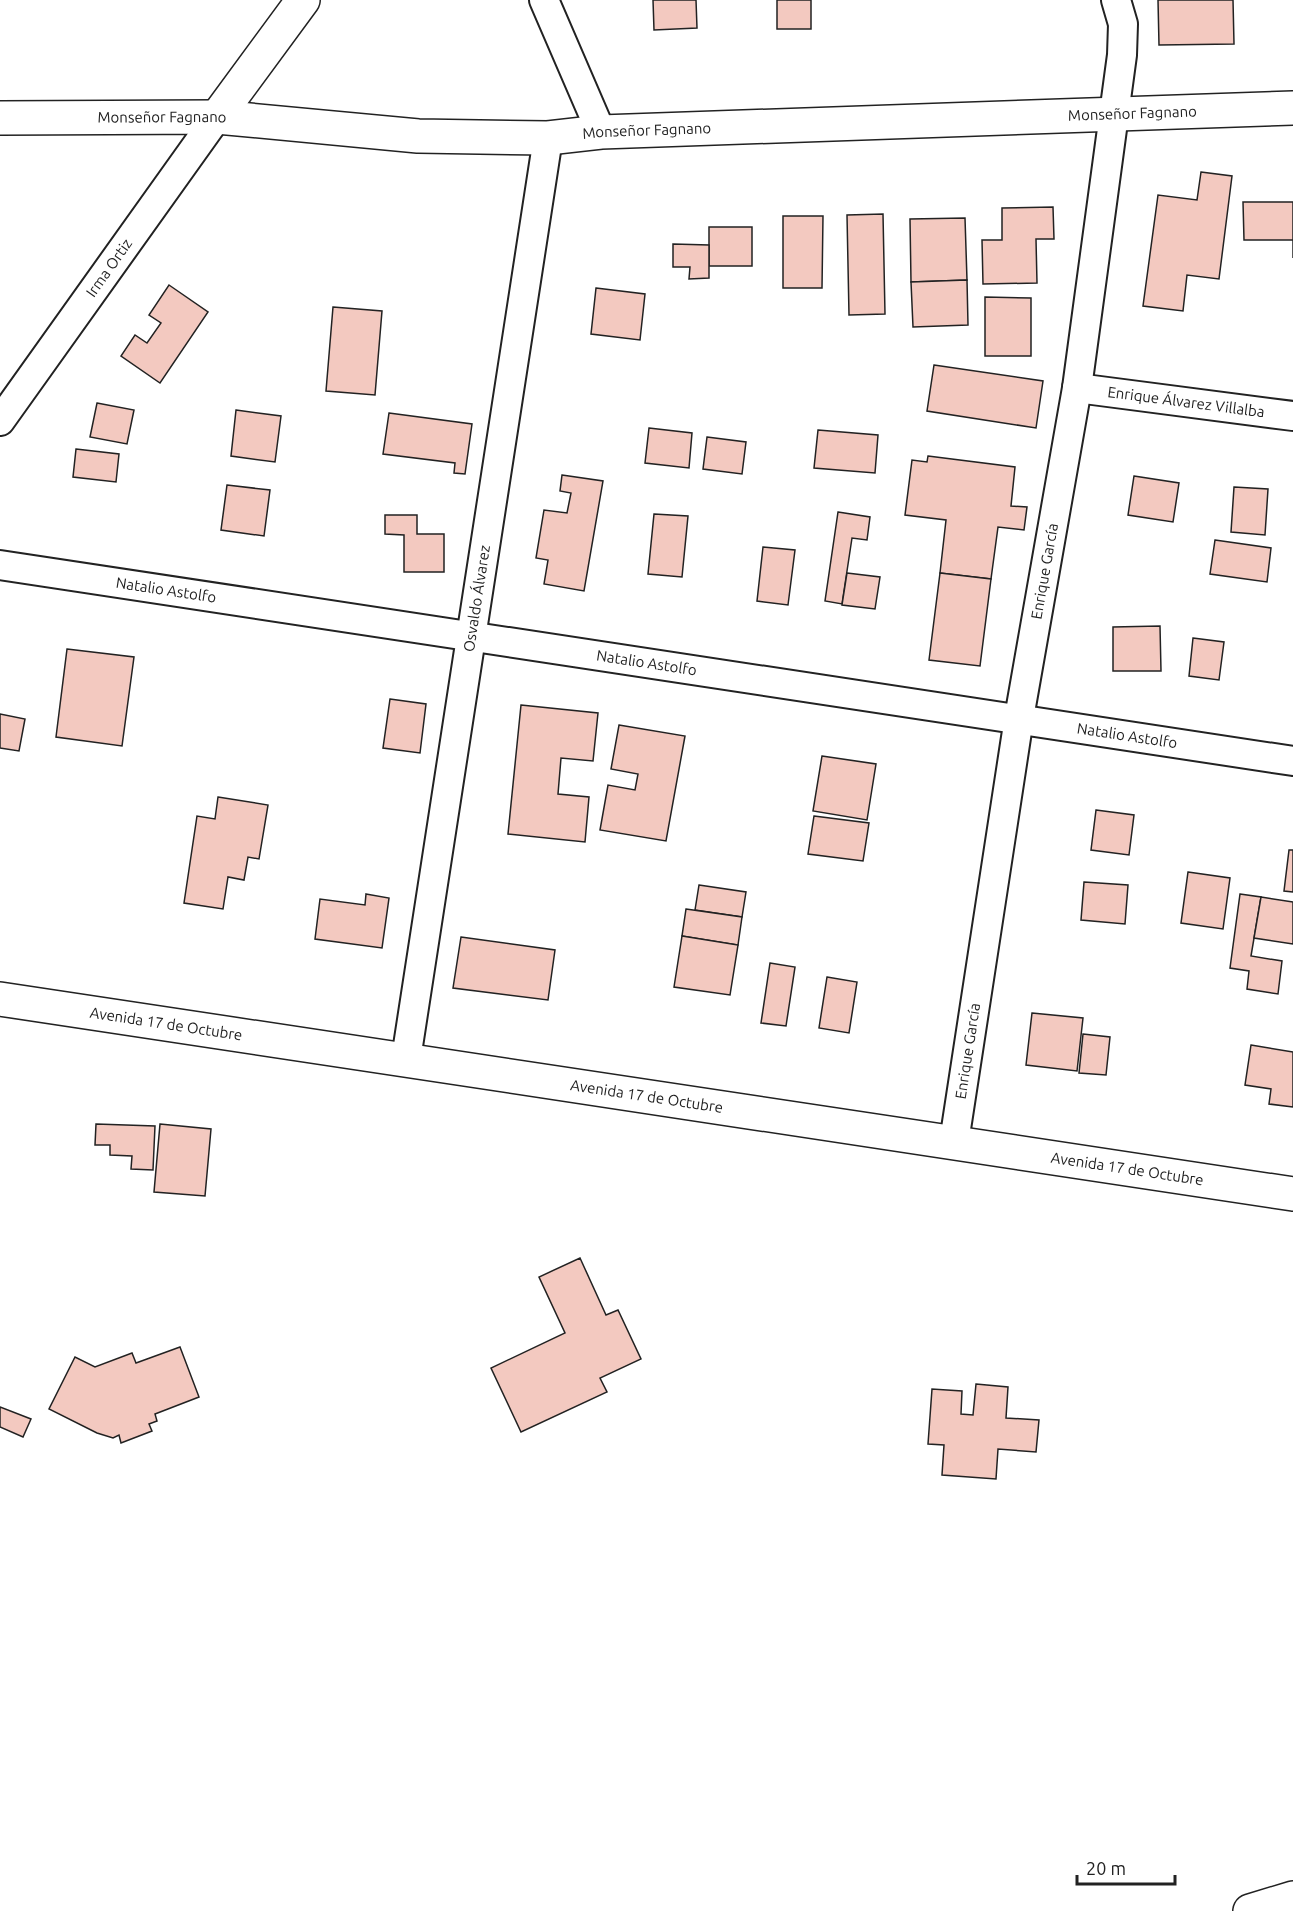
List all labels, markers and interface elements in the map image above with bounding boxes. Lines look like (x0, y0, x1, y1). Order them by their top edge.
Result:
street label: Monseñor Fagnano (1068, 102, 1197, 124)
street label: Monseñor Fagnano (97, 108, 227, 126)
street label: Monseñor Fagnano (581, 119, 711, 142)
street label: Irma Ortiz (82, 235, 135, 300)
street label: Enrique Álvarez Villalba (1107, 383, 1266, 420)
street label: Enrique García (1028, 522, 1061, 620)
street label: Osvaldo Álvarez (460, 544, 493, 653)
street label: Natalio Astolfo (115, 574, 218, 606)
street label: Natalio Astolfo (595, 647, 698, 679)
street label: Natalio Astolfo (1076, 719, 1179, 751)
street label: Enrique García (952, 1002, 983, 1100)
street label: Avenida 17 de Octubre (89, 1004, 244, 1043)
street label: Avenida 17 de Octubre (569, 1076, 724, 1116)
street label: Avenida 17 de Octubre (1050, 1149, 1205, 1188)
scale bar (1077, 1848, 1174, 1886)
text: 20 m (1086, 1858, 1126, 1878)

